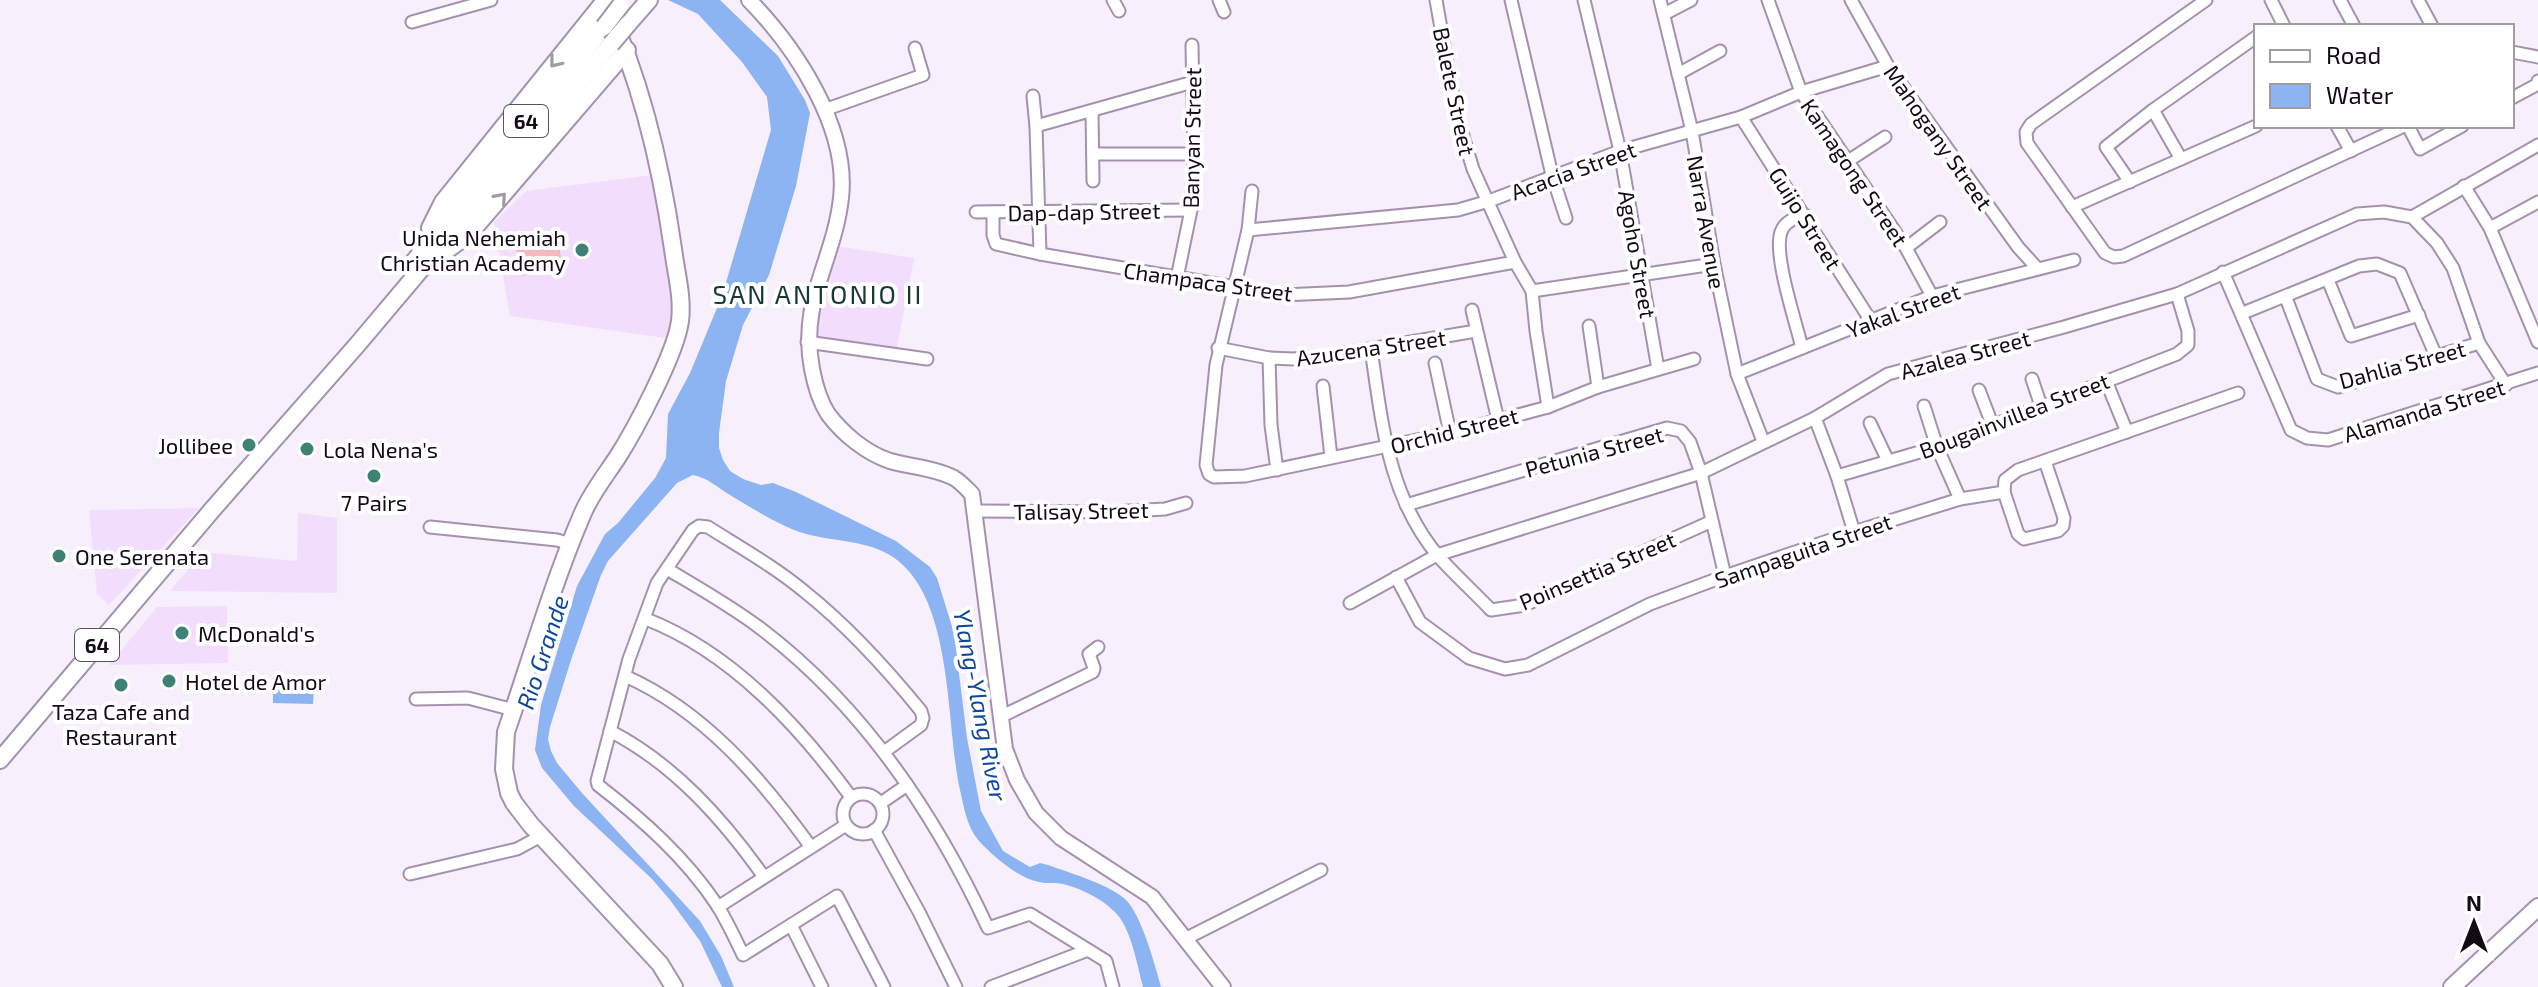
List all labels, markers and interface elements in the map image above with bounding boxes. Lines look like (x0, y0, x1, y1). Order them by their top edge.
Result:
legend (2254, 24, 2514, 128)
street label: Balete Street (1429, 25, 1481, 157)
text: Road (2326, 40, 2381, 69)
one-way arrow (551, 53, 565, 68)
street label: Mahogany Street (1879, 60, 1999, 214)
street label: Banyan Street (1177, 67, 1205, 209)
text: Water (2326, 80, 2394, 109)
street label: Kamagong Street (1796, 93, 1914, 251)
road number: 64 (504, 105, 548, 137)
street label: Acacia Street (1507, 135, 1639, 205)
street label: Narra Avenue (1682, 153, 1732, 291)
street label: Guijo Street (1763, 162, 1848, 275)
street label: Agoho Street (1614, 188, 1662, 320)
one-way arrow (491, 192, 506, 207)
street label: Dap-dap Street (1007, 197, 1161, 225)
place label: Unida Nehemiah Christian Academy (380, 224, 566, 275)
marker: Unida Nehemiah Christian Academy (573, 241, 591, 259)
street label: Champaca Street (1122, 256, 1294, 306)
street label: Yakal Street (1843, 277, 1963, 343)
district label: SAN ANTONIO II (713, 278, 923, 309)
street label: Azucena Street (1295, 324, 1447, 370)
street label: Azalea Street (1897, 324, 2033, 384)
street label: Dahlia Street (2336, 335, 2468, 393)
street label: Bougainvillea Street (1915, 367, 2113, 463)
street label: Alamanda Street (2340, 373, 2508, 447)
street label: Orchid Street (1387, 402, 1521, 458)
street label: Petunia Street (1522, 420, 1666, 482)
place label: Jollibee (158, 432, 233, 458)
marker: Jollibee (240, 436, 258, 454)
place label: Lola Nena's (323, 436, 438, 462)
marker: Lola Nena's (298, 440, 316, 458)
marker: 7 Pairs (365, 467, 383, 485)
place label: 7 Pairs (341, 489, 407, 515)
street label: Talisay Street (1013, 496, 1149, 524)
street label: Sampaguita Street (1711, 508, 1895, 592)
street label: Poinsettia Street (1515, 525, 1679, 615)
place label: One Serenata (75, 543, 209, 569)
marker: One Serenata (50, 547, 68, 565)
water label: Rio Grande (510, 591, 574, 713)
water label: Ylang-Ylang River (948, 607, 1014, 804)
place label: McDonald's (198, 620, 315, 646)
marker: McDonald's (173, 624, 191, 642)
road number: 64 (75, 629, 119, 661)
place label: Hotel de Amor (185, 668, 327, 694)
marker: Hotel de Amor (160, 672, 178, 690)
marker: Taza Cafe and Restaurant (112, 676, 130, 694)
place label: Taza Cafe and Restaurant (52, 698, 190, 749)
north arrow (2434, 883, 2514, 963)
text: N (2466, 889, 2482, 915)

